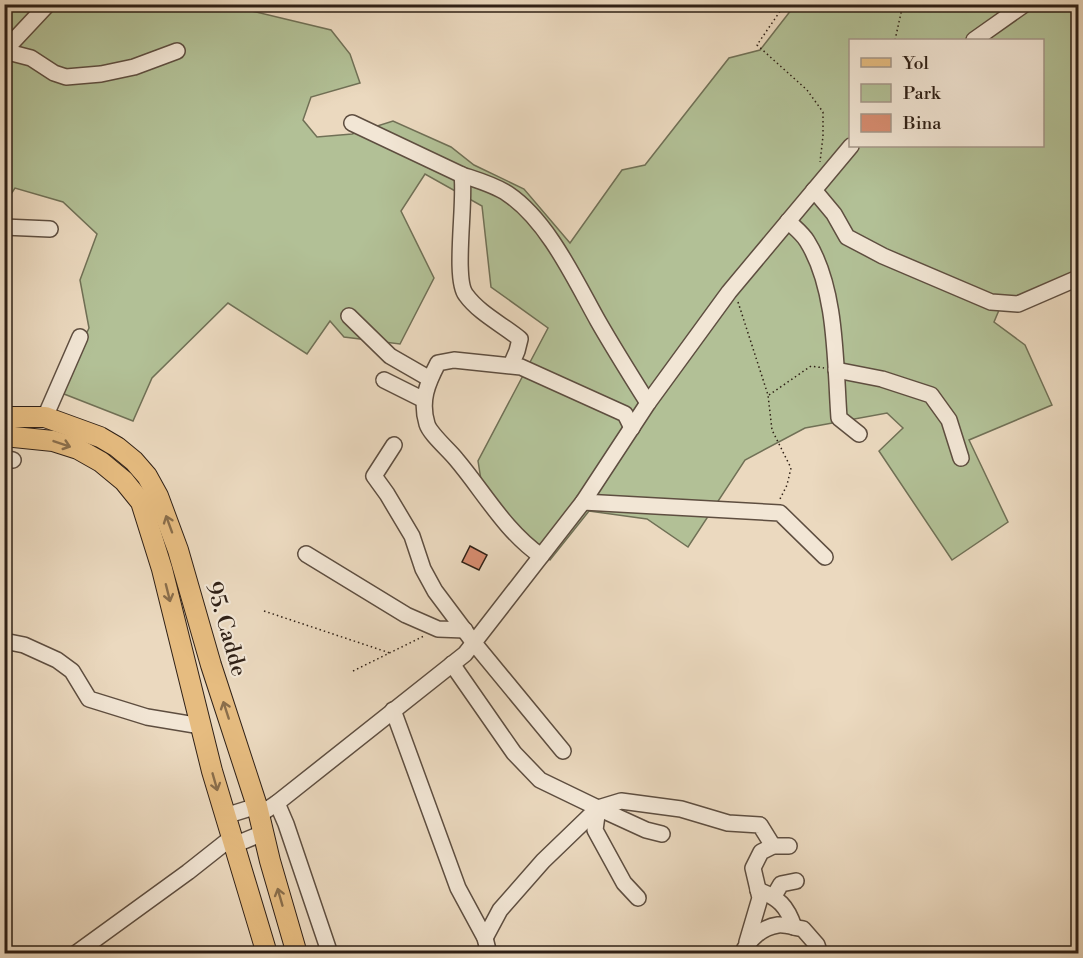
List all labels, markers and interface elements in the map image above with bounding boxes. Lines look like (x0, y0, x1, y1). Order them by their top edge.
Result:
legend (849, 39, 1044, 147)
text: Yol (902, 52, 930, 75)
text: Park (903, 82, 942, 105)
text: Bina (902, 112, 942, 135)
one-way arrow (52, 439, 71, 450)
one-way arrow (162, 515, 173, 534)
street label: 95. Cadde (200, 579, 252, 679)
one-way arrow (163, 583, 175, 602)
one-way arrow (219, 701, 230, 720)
one-way arrow (210, 772, 221, 791)
one-way arrow (274, 888, 285, 907)

